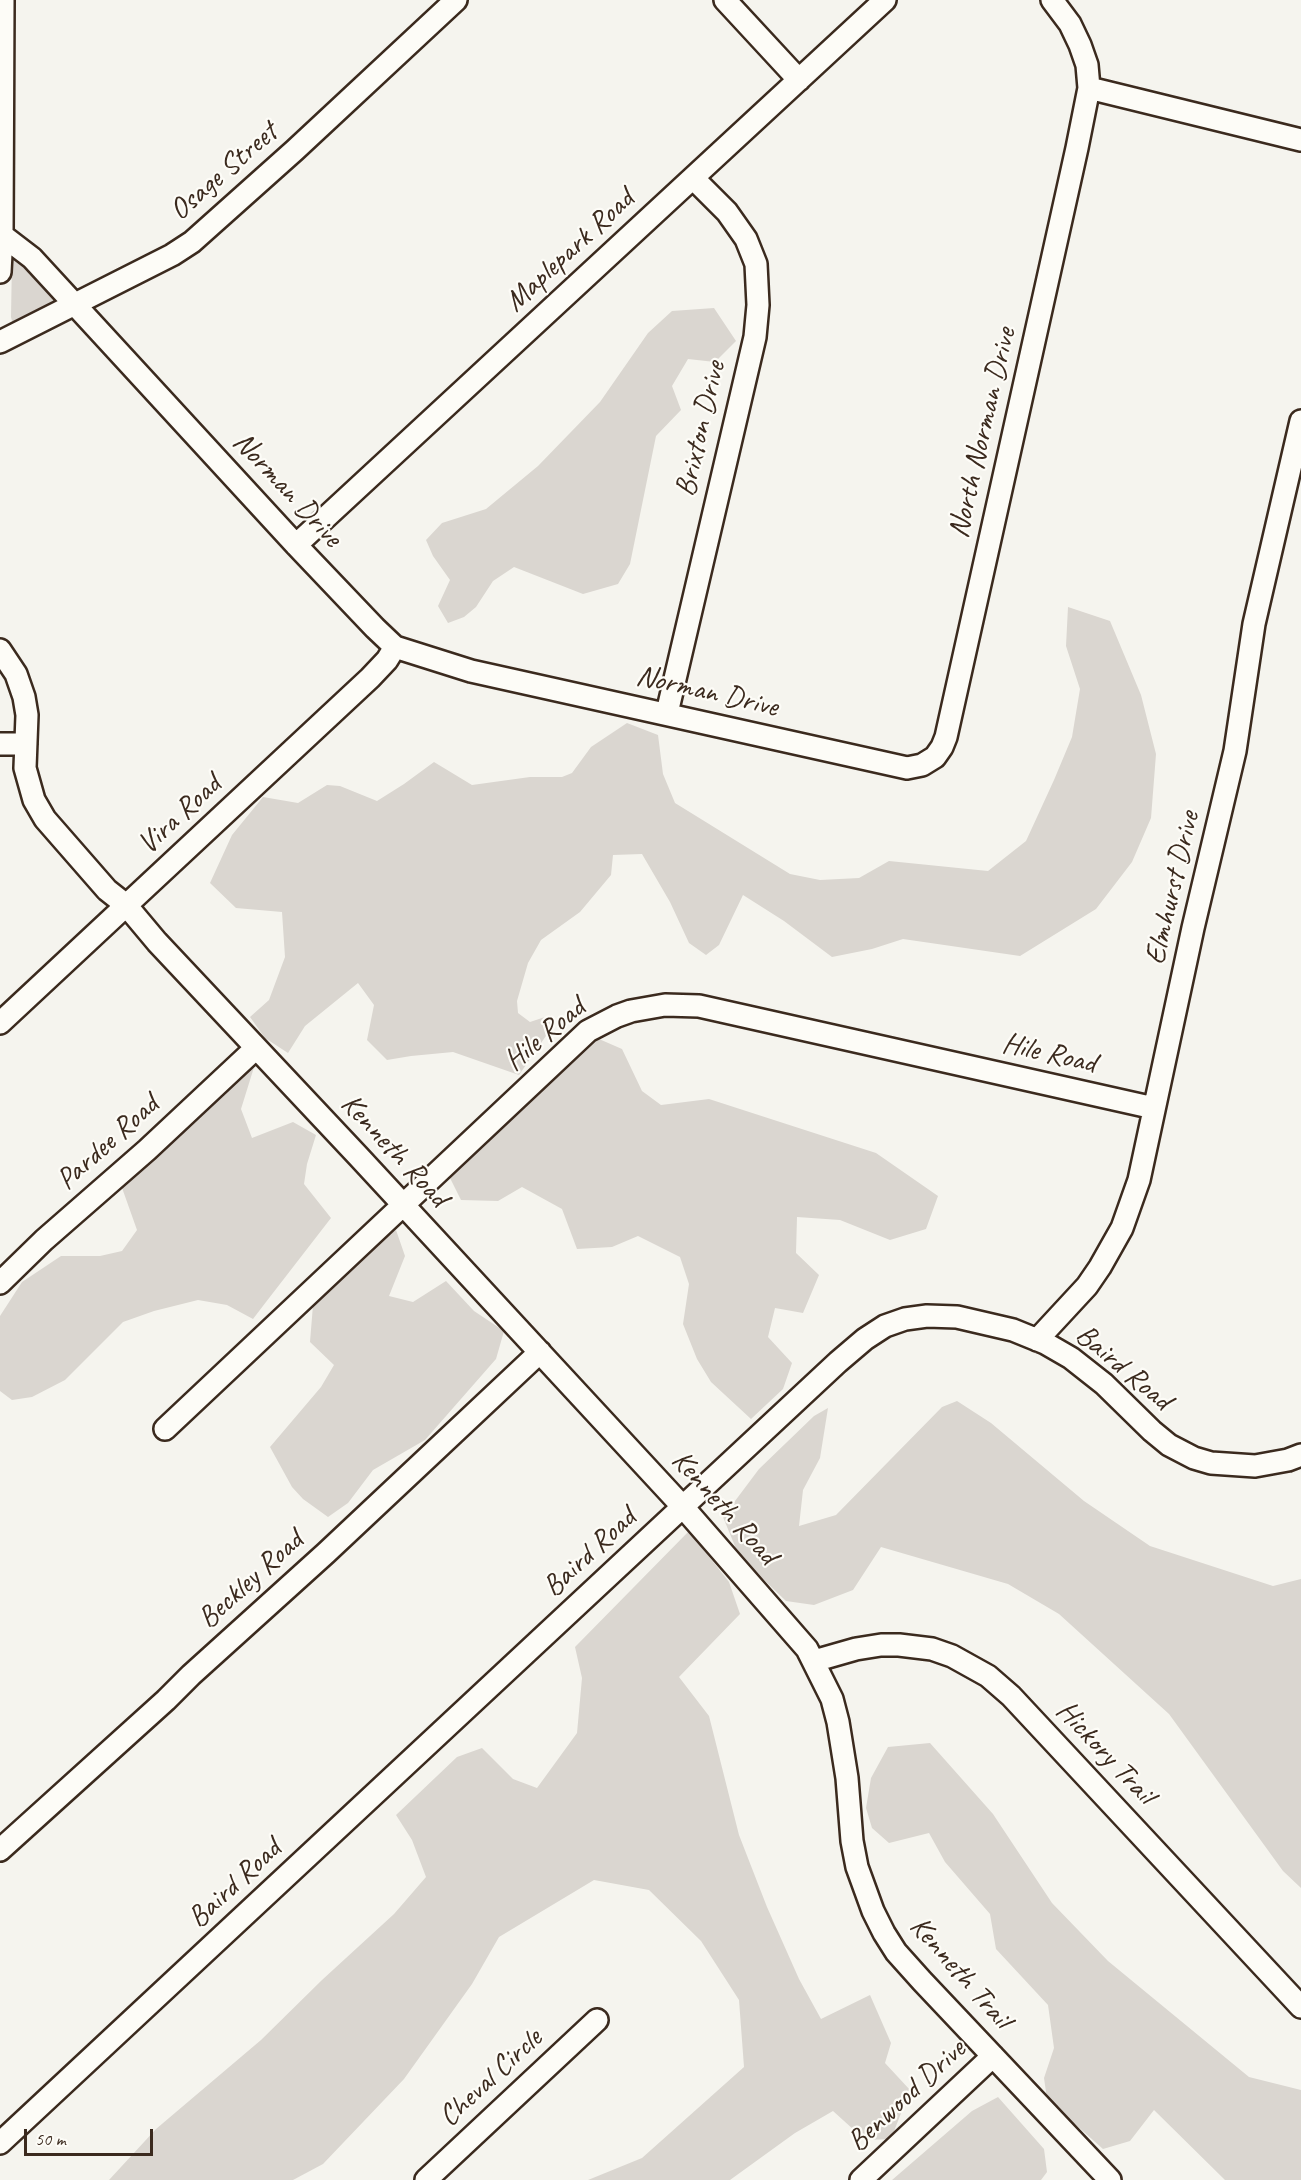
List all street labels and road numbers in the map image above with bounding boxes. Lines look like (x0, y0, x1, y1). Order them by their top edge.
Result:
street label: Osage Street (163, 115, 285, 229)
street label: Maplepark Road (498, 182, 642, 320)
street label: North Norman Drive (941, 324, 1025, 542)
street label: Brixton Drive (668, 358, 734, 500)
street label: Norman Drive (225, 425, 349, 555)
street label: Norman Drive (633, 658, 781, 726)
street label: Vira Road (131, 768, 229, 862)
street label: Elmhurst Drive (1138, 808, 1208, 968)
street label: Hile Road (497, 991, 593, 1079)
street label: Hile Road (999, 1026, 1099, 1082)
street label: Kenneth Road (333, 1087, 455, 1215)
street label: Pardee Road (49, 1088, 167, 1198)
street label: Baird Road (1068, 1317, 1178, 1419)
street label: Kenneth Road (663, 1443, 785, 1573)
street label: Baird Road (536, 1501, 644, 1605)
street label: Beckley Road (191, 1523, 311, 1637)
street label: Hickory Trail (1048, 1694, 1162, 1812)
street label: Baird Road (181, 1832, 289, 1936)
street label: Kenneth Trail (901, 1909, 1019, 2037)
street label: Cheval Circle (432, 2021, 550, 2135)
street label: Benwood Drive (840, 2032, 974, 2160)

